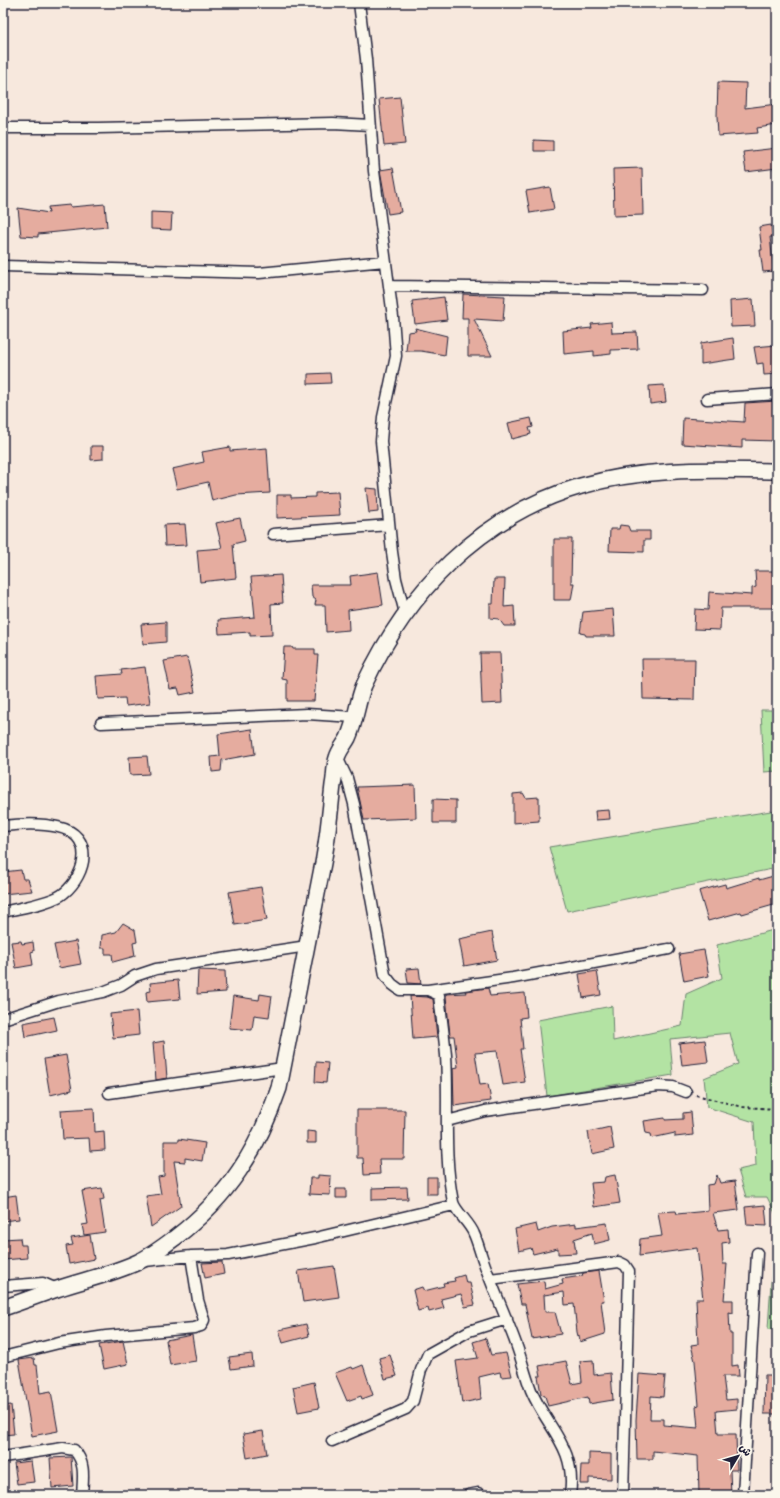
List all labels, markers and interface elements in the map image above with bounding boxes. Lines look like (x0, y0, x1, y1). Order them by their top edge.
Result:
north arrow (718, 1436, 758, 1476)
text: ش (736, 1441, 754, 1460)

